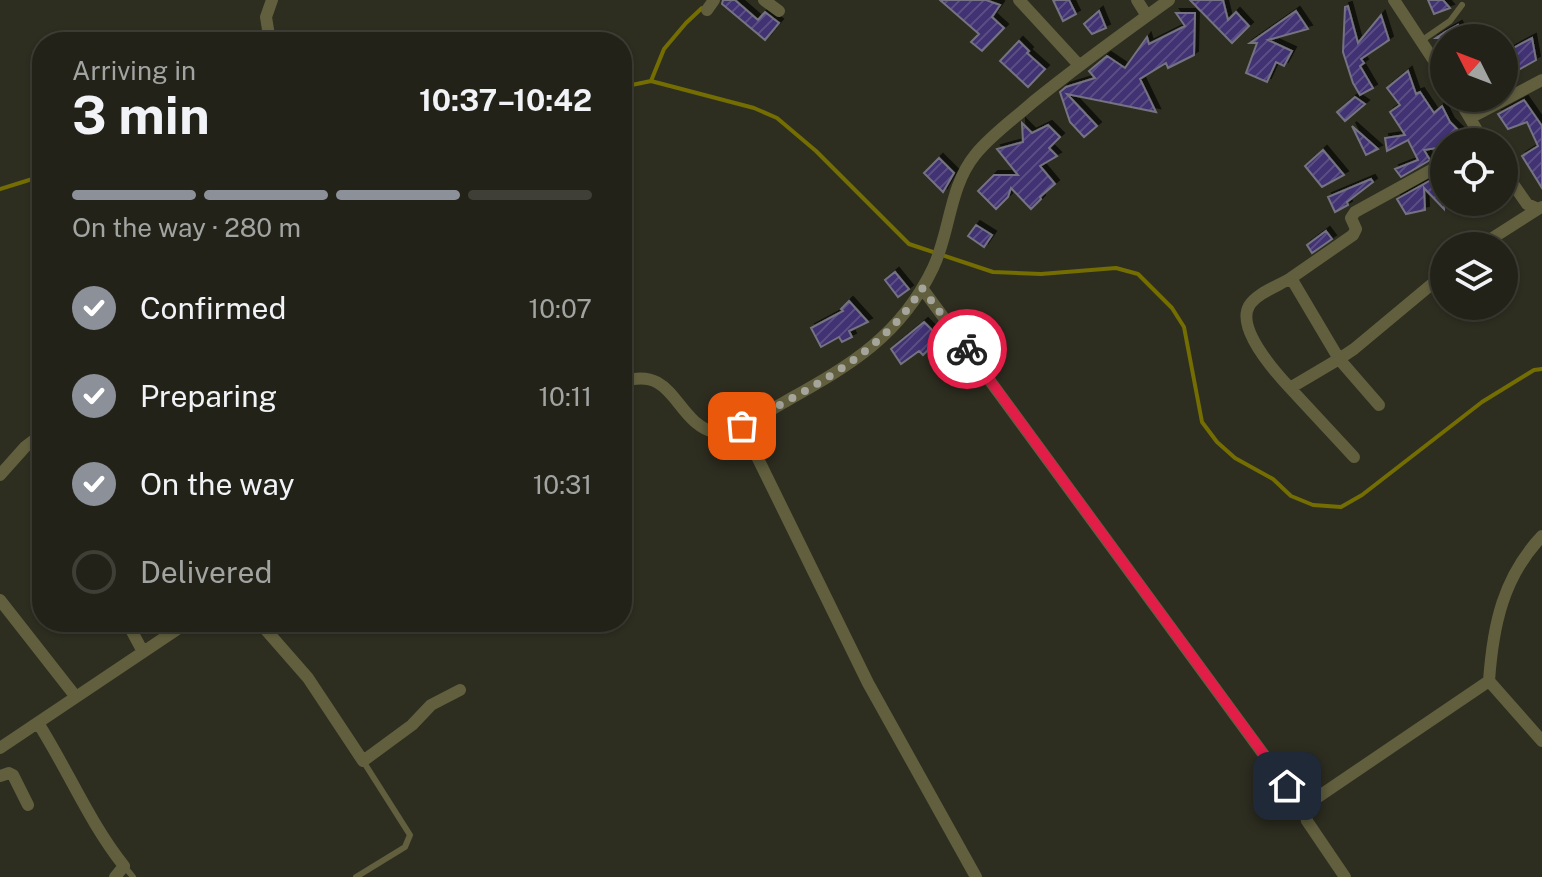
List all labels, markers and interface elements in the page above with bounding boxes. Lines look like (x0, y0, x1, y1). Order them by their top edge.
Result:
north arrow (1430, 24, 1518, 112)
map controls (1430, 24, 1518, 320)
text: Arriving in (72, 55, 196, 86)
text: 10:37–10:42 (419, 82, 592, 118)
text: 3 min (72, 85, 210, 146)
button: locate (1430, 128, 1518, 216)
text: On the way · 280 m (72, 212, 301, 243)
button: layers (1430, 232, 1518, 320)
icon: check (72, 286, 116, 330)
text: Confirmed (140, 290, 286, 326)
text: 10:07 (529, 293, 592, 324)
courier (927, 309, 1007, 389)
icon: bike (945, 327, 989, 371)
icon: check (72, 374, 116, 418)
text: Preparing (140, 378, 277, 414)
text: 10:11 (538, 381, 592, 412)
pin (708, 392, 776, 460)
icon: bag (720, 404, 764, 448)
icon: check (72, 462, 116, 506)
text: On the way (140, 466, 294, 502)
text: 10:31 (533, 469, 592, 500)
text: Delivered (140, 554, 272, 590)
pin (1253, 752, 1321, 820)
icon: home (1265, 764, 1309, 808)

